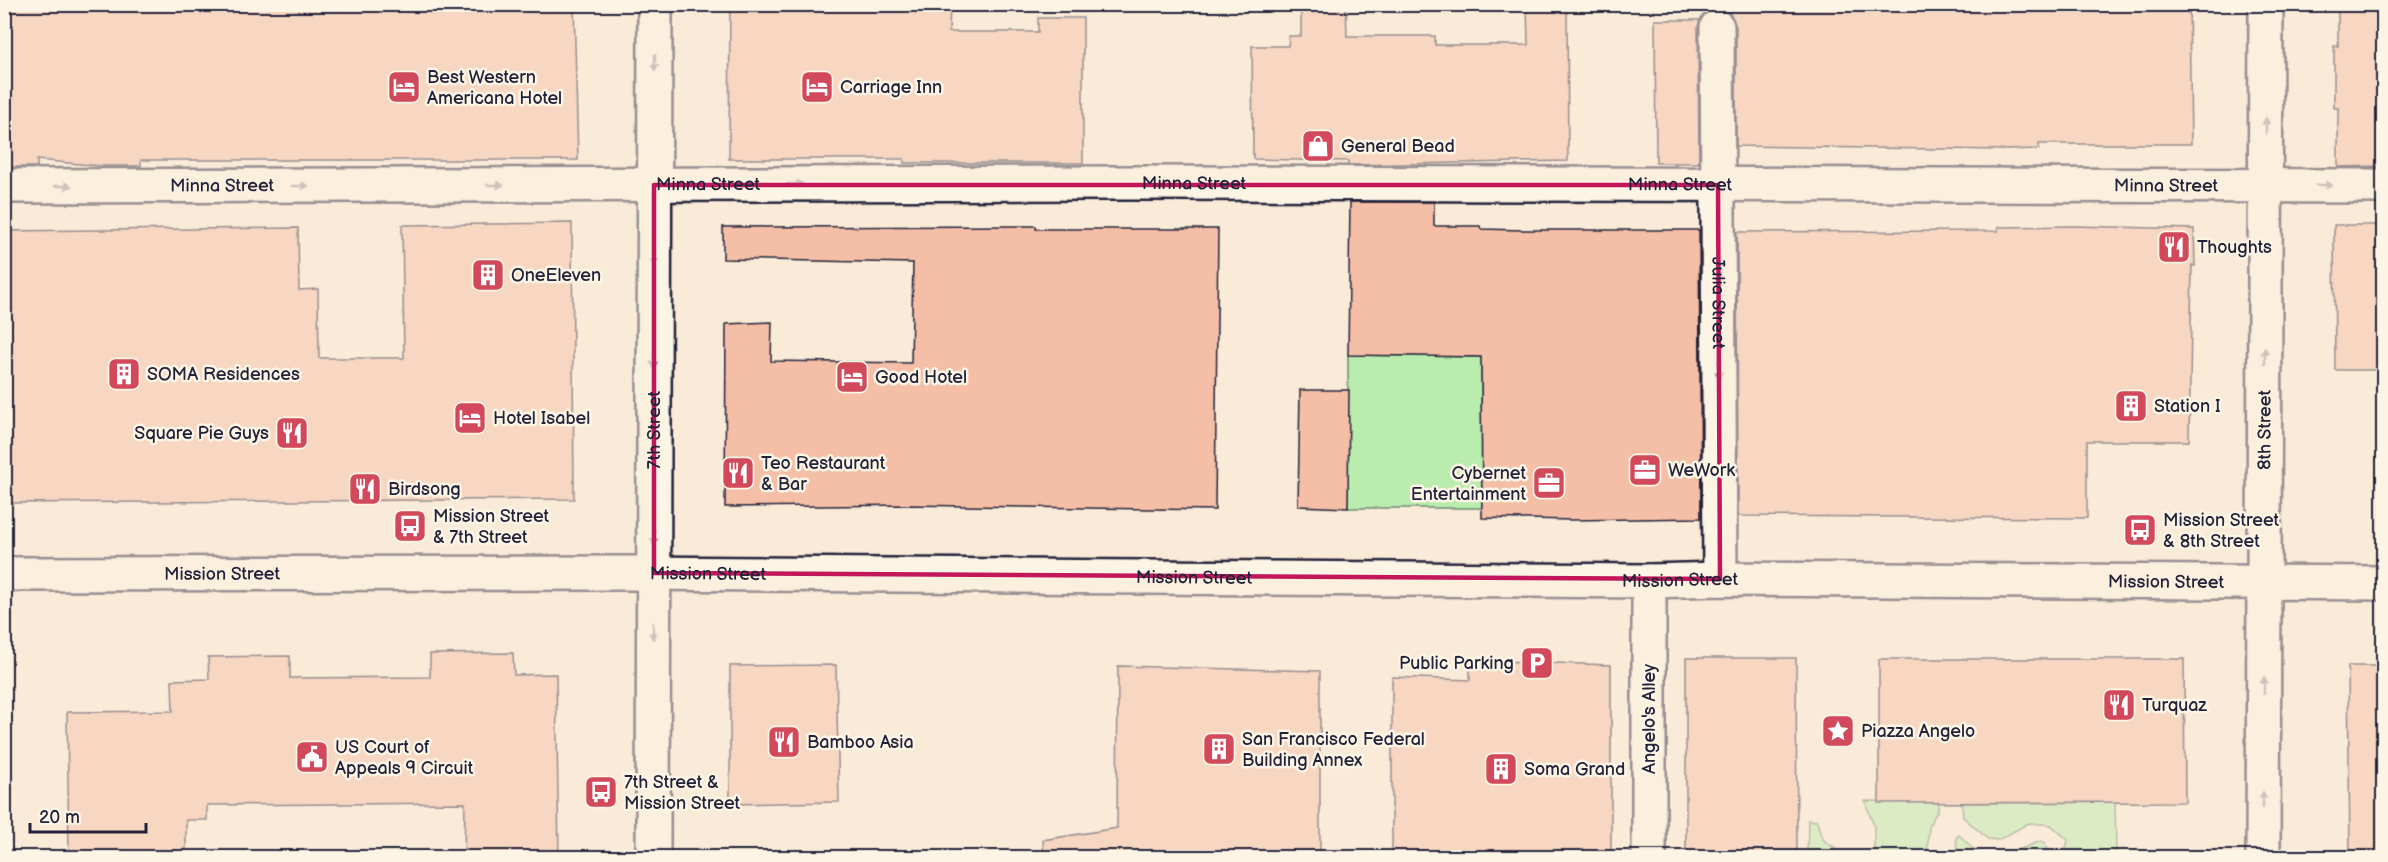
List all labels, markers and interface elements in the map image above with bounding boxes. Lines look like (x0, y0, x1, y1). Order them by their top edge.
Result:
one-way arrow (650, 53, 660, 72)
place label: Best Western Americana Hotel (427, 67, 562, 109)
hotel icon: Best Western Americana Hotel (386, 69, 422, 105)
hotel icon: Carriage Inn (799, 69, 835, 105)
place label: Carriage Inn (840, 77, 942, 98)
one-way arrow (2261, 117, 2271, 136)
shop icon: General Bead (1300, 128, 1336, 164)
place label: General Bead (1341, 136, 1455, 157)
street label: Minna Street (1142, 173, 1247, 194)
street label: Minna Street (656, 174, 761, 195)
street label: Minna Street (1628, 174, 1733, 195)
street label: Minna Street (170, 175, 275, 197)
street label: Minna Street (2114, 175, 2219, 197)
one-way arrow (785, 179, 804, 189)
one-way arrow (485, 180, 504, 190)
one-way arrow (2315, 180, 2334, 190)
one-way arrow (53, 181, 72, 191)
one-way arrow (290, 181, 309, 191)
restaurant icon: Thoughts (2156, 229, 2192, 265)
place label: Thoughts (2197, 237, 2272, 258)
one-way arrow (649, 248, 659, 267)
building icon: OneEleven (470, 257, 506, 293)
street label: Julia Street (1707, 257, 1729, 349)
place label: OneEleven (511, 265, 601, 286)
one-way arrow (2260, 347, 2270, 366)
one-way arrow (649, 351, 659, 370)
building icon: SOMA Residences (106, 356, 142, 392)
hotel icon: Good Hotel (834, 359, 870, 395)
one-way arrow (1714, 360, 1724, 379)
place label: SOMA Residences (147, 364, 300, 385)
place label: Good Hotel (875, 367, 967, 388)
building icon: Station I (2113, 388, 2149, 424)
street label: 7th Street (644, 390, 665, 469)
street label: 8th Street (2254, 390, 2276, 470)
place label: Station I (2154, 396, 2221, 417)
hotel icon: Hotel Isabel (452, 400, 488, 436)
place label: Hotel Isabel (493, 408, 590, 429)
restaurant icon: Square Pie Guys (274, 415, 310, 451)
place label: Square Pie Guys (134, 423, 269, 444)
office icon: WeWork (1627, 452, 1663, 488)
place label: Teo Restaurant & Bar (761, 453, 886, 495)
restaurant icon: Teo Restaurant & Bar (720, 455, 756, 491)
place label: WeWork (1668, 460, 1735, 481)
place label: Cybernet Entertainment (1411, 463, 1526, 505)
office icon: Cybernet Entertainment (1531, 465, 1567, 501)
restaurant icon: Birdsong (347, 471, 383, 507)
place label: Birdsong (388, 479, 461, 500)
place label: Mission Street & 7th Street (433, 506, 550, 548)
bus stop icon: Mission Street & 7th Street (392, 508, 428, 544)
place label: Mission Street & 8th Street (2163, 510, 2280, 552)
bus stop icon: Mission Street & 8th Street (2122, 512, 2158, 548)
one-way arrow (649, 527, 659, 546)
street label: Mission Street (650, 563, 767, 585)
street label: Mission Street (164, 564, 281, 585)
street label: Mission Street (1136, 567, 1253, 589)
street label: Mission Street (1622, 569, 1739, 592)
street label: Mission Street (2108, 571, 2225, 593)
one-way arrow (648, 622, 658, 641)
parking icon: Public Parking (1519, 645, 1555, 681)
place label: Public Parking (1399, 653, 1514, 674)
street label: Angelo's Alley (1639, 663, 1660, 774)
one-way arrow (2259, 675, 2269, 694)
restaurant icon: Turquaz (2101, 687, 2137, 723)
place label: Turquaz (2142, 695, 2207, 716)
place icon: Piazza Angelo (1820, 713, 1856, 749)
place label: Piazza Angelo (1861, 721, 1975, 742)
restaurant icon: Bamboo Asia (766, 724, 802, 760)
place label: San Francisco Federal Building Annex (1242, 729, 1425, 771)
building icon: San Francisco Federal Building Annex (1201, 731, 1237, 767)
place label: Bamboo Asia (807, 732, 914, 753)
place label: US Court of Appeals 9 Circuit (335, 737, 474, 779)
public building icon: US Court of Appeals 9 Circuit (294, 739, 330, 775)
building icon: Soma Grand (1483, 751, 1519, 787)
place label: Soma Grand (1524, 759, 1625, 780)
place label: 7th Street & Mission Street (624, 772, 741, 814)
bus stop icon: 7th Street & Mission Street (583, 774, 619, 810)
one-way arrow (2258, 791, 2268, 810)
scale bar (30, 796, 146, 834)
text: 20 m (39, 807, 80, 828)

